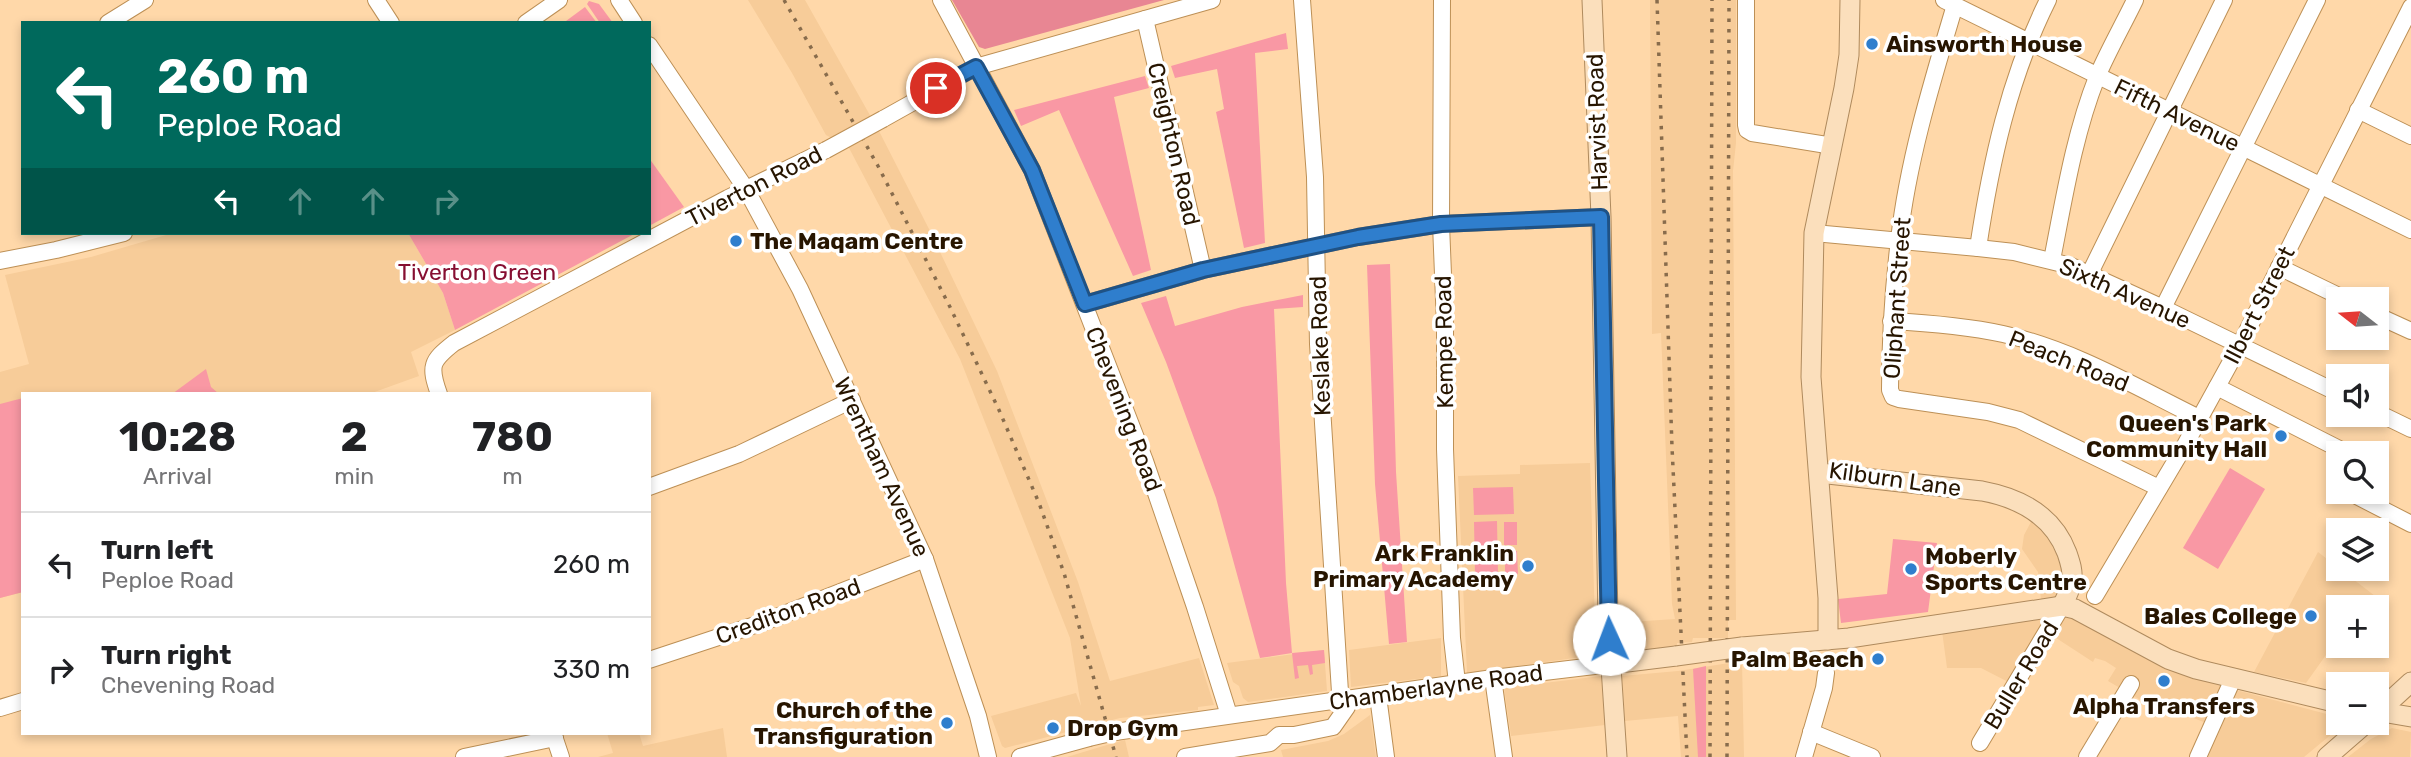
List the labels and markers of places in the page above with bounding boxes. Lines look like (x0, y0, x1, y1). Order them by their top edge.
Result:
place label: Ainsworth House (1886, 30, 2083, 58)
marker: Ainsworth House (1864, 36, 1880, 52)
pin (906, 58, 966, 118)
place label: The Maqam Centre (750, 227, 964, 255)
marker: The Maqam Centre (728, 233, 744, 249)
place label: Queen's Park Community Hall (2086, 409, 2268, 463)
marker: Queen's Park Community Hall (2273, 428, 2289, 444)
place label: Ark Franklin Primary Academy (1313, 539, 1514, 593)
place label: Moberly Sports Centre (1925, 542, 2087, 596)
marker: Ark Franklin Primary Academy (1520, 558, 1536, 574)
marker: Moberly Sports Centre (1903, 561, 1919, 577)
place label: Bales College (2144, 602, 2297, 630)
marker: Bales College (2303, 608, 2319, 624)
place label: Palm Beach (1731, 645, 1864, 673)
marker: Palm Beach (1870, 651, 1886, 667)
marker: Alpha Transfers (2156, 673, 2172, 689)
place label: Alpha Transfers (2073, 692, 2255, 720)
place label: Church of the Transfiguration (754, 696, 933, 750)
place label: Drop Gym (1067, 714, 1179, 742)
marker: Church of the Transfiguration (939, 715, 955, 731)
marker: Drop Gym (1045, 720, 1061, 736)

